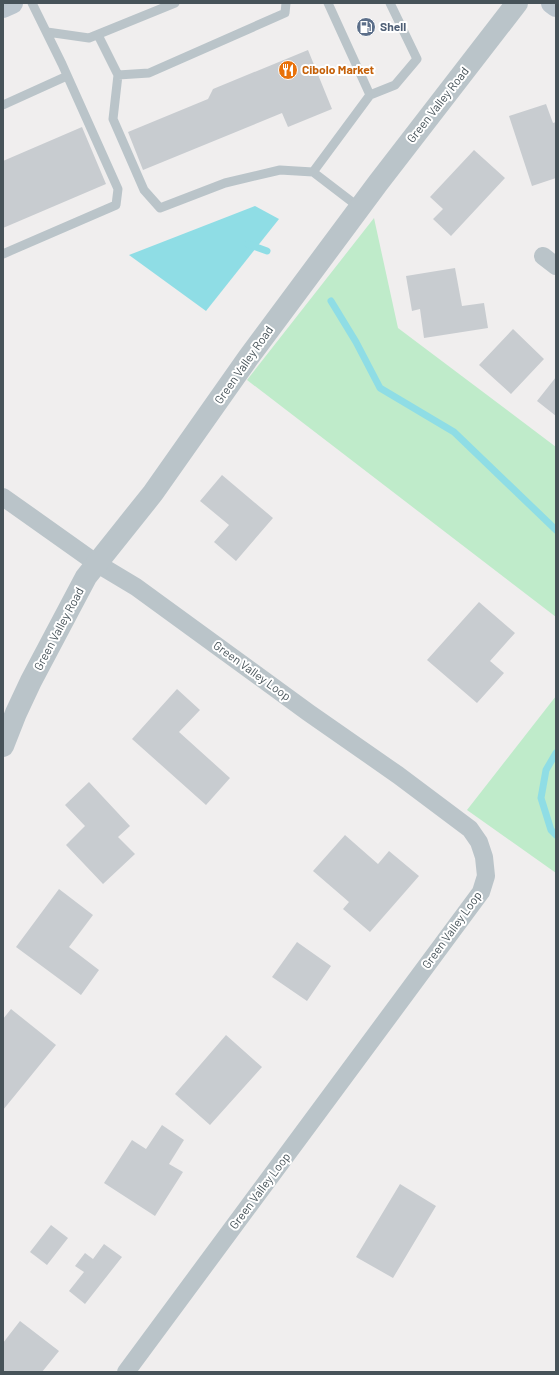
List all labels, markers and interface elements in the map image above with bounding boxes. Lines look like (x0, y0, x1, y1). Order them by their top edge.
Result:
fuel station icon: Shell (355, 16, 377, 38)
place label: Shell (380, 19, 406, 33)
restaurant icon: Cibolo Market (277, 59, 299, 81)
place label: Cibolo Market (302, 62, 375, 76)
street label: Green Valley Road (403, 64, 471, 145)
street label: Green Valley Road (211, 323, 275, 406)
street label: Green Valley Road (30, 585, 86, 673)
street label: Green Valley Loop (211, 637, 294, 703)
street label: Green Valley Loop (418, 888, 484, 971)
street label: Green Valley Loop (226, 1149, 293, 1231)

